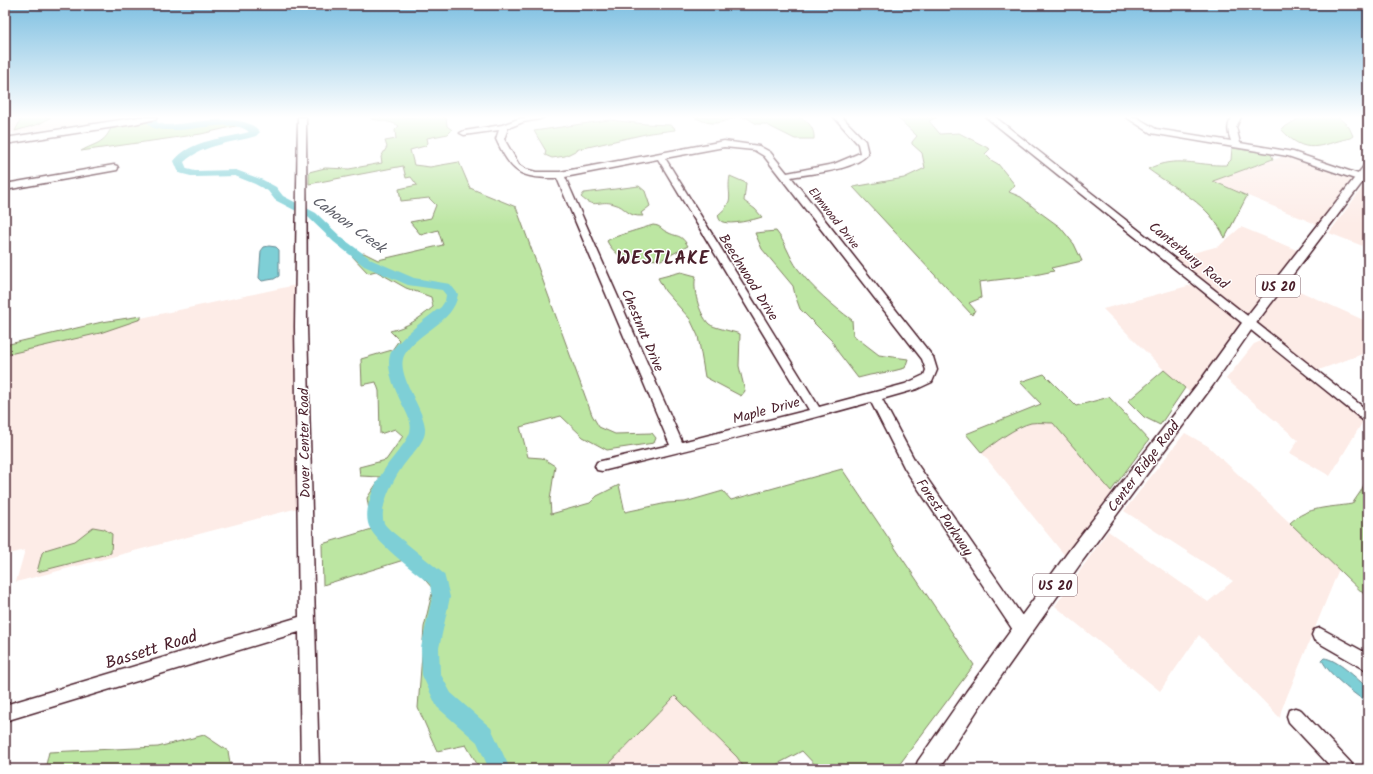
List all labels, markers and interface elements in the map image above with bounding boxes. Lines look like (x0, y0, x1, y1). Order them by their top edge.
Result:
street label: Elmwood Drive (803, 183, 864, 254)
water label: Cahoon Creek (307, 190, 392, 261)
street label: Canterbury Road (1143, 216, 1234, 296)
street label: Beechwood Drive (713, 230, 784, 326)
district label: WESTLAKE (616, 245, 710, 274)
road number: US 20 (1256, 275, 1300, 297)
street label: Chestnut Drive (615, 286, 670, 376)
street label: Dover Center Road (293, 387, 317, 498)
street label: Maple Drive (730, 391, 803, 431)
street label: Center Ridge Road (1102, 416, 1186, 517)
street label: Forest Parkway (910, 474, 979, 561)
road number: US 20 (1033, 574, 1077, 596)
street label: Bassett Road (102, 623, 201, 677)

